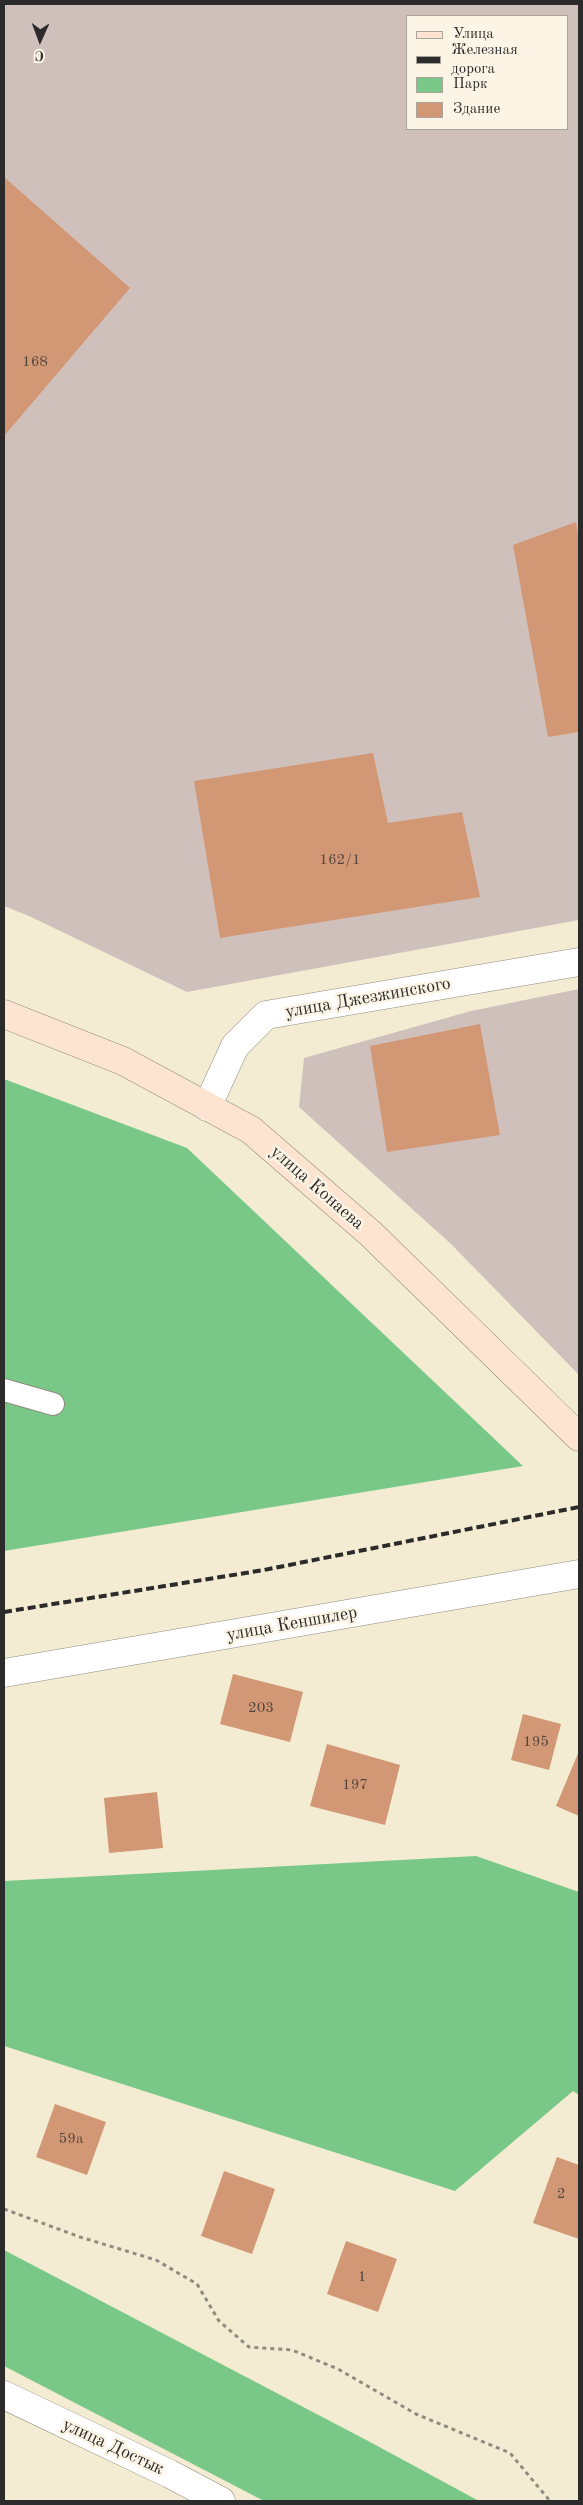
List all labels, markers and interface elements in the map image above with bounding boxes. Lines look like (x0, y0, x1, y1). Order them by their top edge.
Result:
north arrow (15, 15, 65, 65)
legend (406, 15, 568, 130)
text: Улица (453, 27, 494, 42)
text: Железная дорога (451, 43, 518, 77)
text: С (35, 48, 44, 62)
text: Парк (453, 77, 488, 92)
text: Здание (453, 102, 500, 117)
house number: 168 (22, 353, 48, 371)
house number: 162/1 (319, 851, 361, 869)
street label: улица Джезжинского (284, 973, 452, 1023)
street label: улица Конаева (266, 1141, 368, 1235)
street label: улица Кеншилер (225, 1602, 359, 1646)
house number: 203 (248, 1699, 274, 1717)
house number: 195 (523, 1733, 549, 1751)
house number: 197 (342, 1776, 368, 1794)
house number: 59а (59, 2130, 83, 2148)
house number: 2 (557, 2185, 565, 2203)
house number: 1 (358, 2268, 366, 2286)
street label: улица Достык (59, 2414, 167, 2480)

